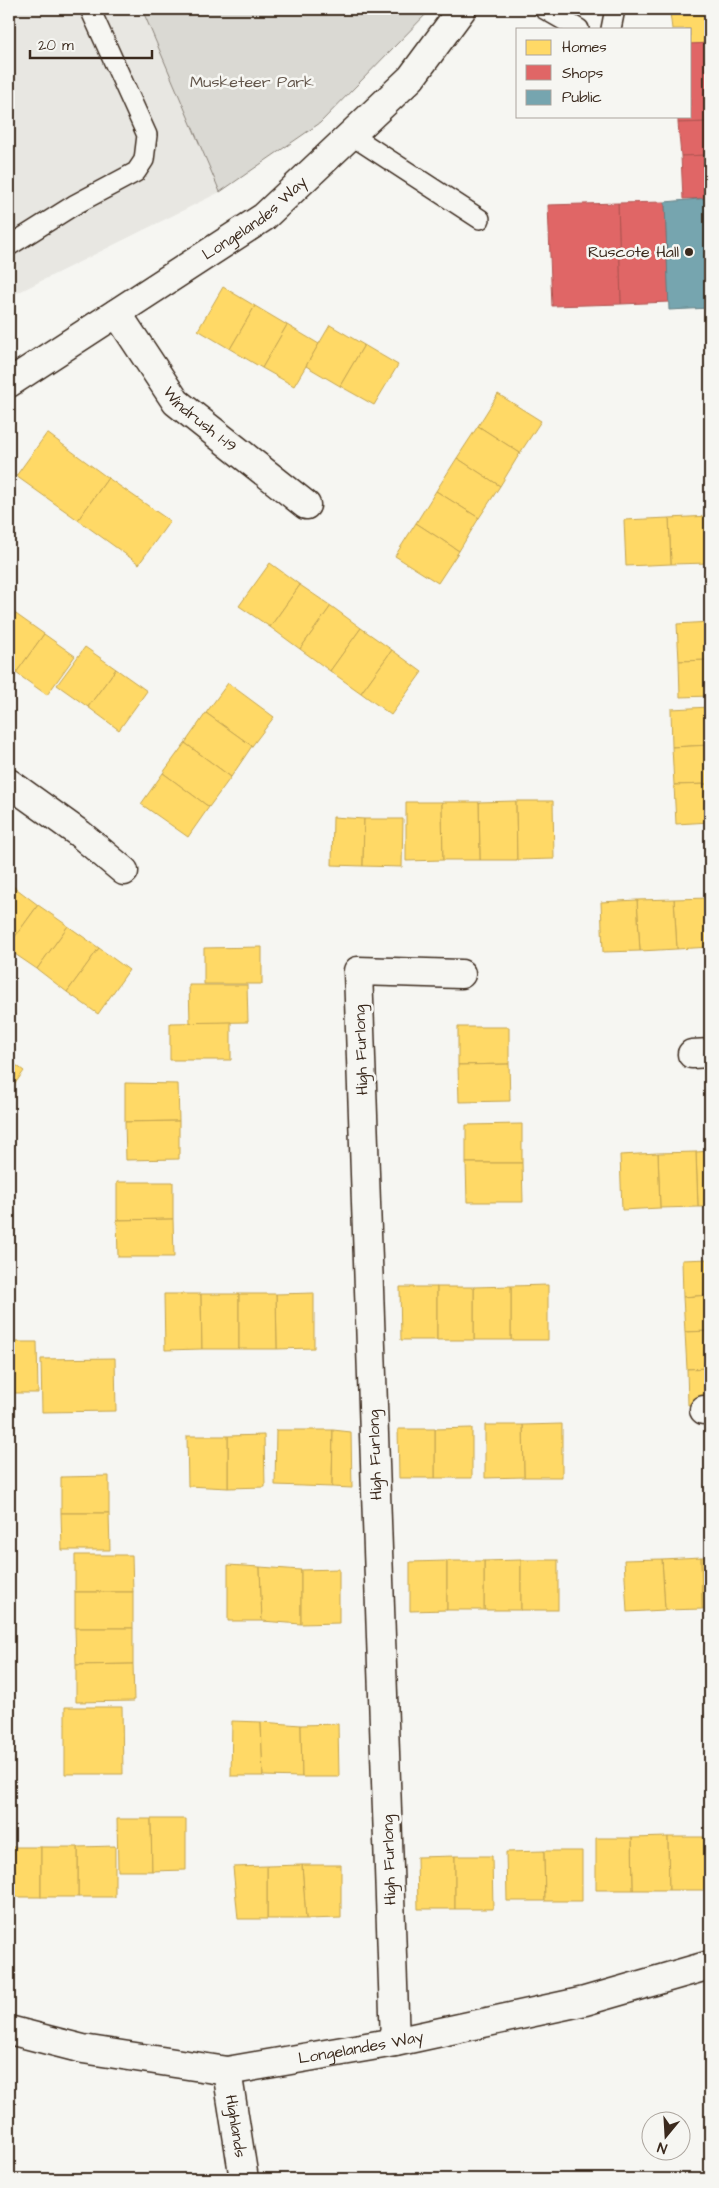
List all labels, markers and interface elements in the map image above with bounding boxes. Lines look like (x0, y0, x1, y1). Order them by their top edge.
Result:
scale bar (30, 28, 152, 60)
legend (516, 28, 692, 118)
text: 20 m (38, 35, 74, 56)
text: Homes (562, 37, 607, 58)
text: Shops (562, 63, 604, 84)
park label: Musketeer Park (190, 71, 314, 93)
text: Public (562, 87, 602, 108)
street label: Longelandes Way (198, 171, 312, 265)
place label: Ruscote Hall (588, 241, 679, 263)
marker: Ruscote Hall (683, 246, 695, 258)
street label: Windrush 1-19 (158, 382, 241, 457)
street label: High Furlong (348, 1004, 375, 1096)
street label: High Furlong (362, 1409, 389, 1501)
street label: High Furlong (376, 1814, 403, 1906)
street label: Longelandes Way (297, 2025, 426, 2069)
street label: Highlands (220, 2093, 251, 2159)
north arrow (642, 2110, 692, 2160)
text: N (655, 2136, 670, 2158)

